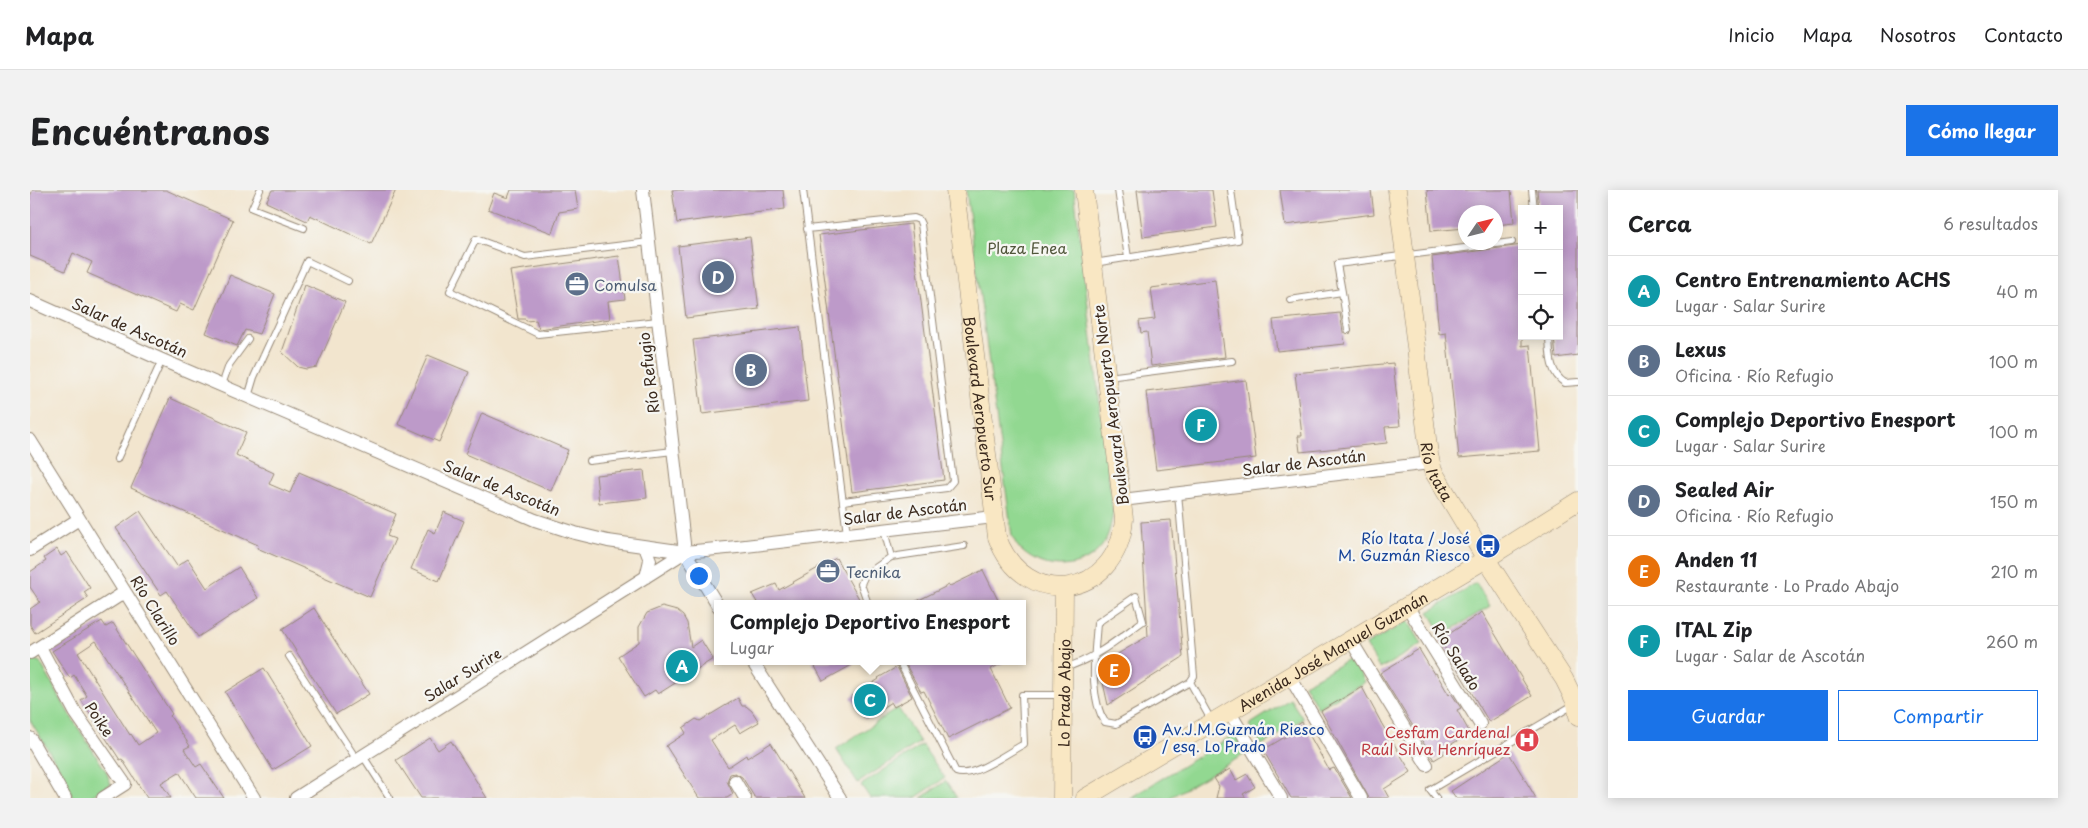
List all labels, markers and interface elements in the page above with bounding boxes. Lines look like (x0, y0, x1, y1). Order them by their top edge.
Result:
text: Mapa (25, 17, 94, 53)
text: Inicio (1728, 21, 1775, 48)
text: Mapa (1803, 21, 1852, 48)
text: Nosotros (1880, 21, 1956, 48)
text: Contacto (1984, 21, 2063, 48)
text: Encuéntranos (30, 104, 270, 157)
button: Cómo llegar (1906, 105, 2058, 156)
north arrow (1458, 205, 1503, 250)
map controls (1518, 205, 1563, 340)
button: + (1518, 205, 1563, 250)
text: Cerca (1628, 207, 1692, 239)
text: 6 resultados (1943, 211, 2038, 235)
park label: Plaza Enea (987, 236, 1068, 259)
button: − (1518, 250, 1563, 295)
pin: D (702, 258, 734, 296)
text: Centro Entrenamiento ACHS (1675, 265, 1951, 293)
office icon: Comulsa (564, 271, 590, 297)
place label: Comulsa (594, 273, 657, 296)
text: A (1638, 279, 1650, 303)
text: 40 m (1996, 279, 2038, 303)
street label: Salar de Ascotán (68, 291, 192, 363)
text: Lugar · Salar Surire (1675, 293, 1826, 317)
button: locate (1518, 295, 1563, 340)
street label: Boulevard Aeropuerto Norte (1086, 303, 1134, 507)
street label: Boulevard Aeropuerto Sur (959, 315, 1004, 502)
street label: Río Refugio (632, 331, 664, 415)
text: Lexus (1675, 335, 1726, 363)
text: B (1639, 349, 1649, 373)
text: 100 m (1989, 349, 2038, 373)
pin: B (735, 351, 767, 389)
text: Oficina · Río Refugio (1675, 363, 1834, 387)
text: Complejo Deportivo Enesport (1675, 405, 1956, 433)
pin: F (1185, 406, 1217, 444)
text: C (1638, 419, 1650, 443)
text: 100 m (1989, 419, 2038, 443)
text: Lugar · Salar Surire (1675, 433, 1826, 457)
street label: Río Itata (1416, 441, 1460, 506)
street label: Salar de Ascotán (1241, 443, 1367, 481)
street label: Salar de Ascotán (440, 453, 564, 521)
text: Sealed Air (1675, 475, 1774, 503)
text: D (1638, 489, 1650, 513)
text: 150 m (1990, 489, 2038, 513)
street label: Salar de Ascotán (842, 492, 968, 530)
text: Oficina · Río Refugio (1675, 503, 1834, 527)
place label: Río Itata / José M. Guzmán Riesco (1338, 526, 1470, 566)
bus stop icon: Río Itata / José M. Guzmán Riesco (1475, 533, 1501, 559)
text: Anden 11 (1675, 545, 1757, 573)
office icon: Tecnika (815, 558, 841, 584)
text: E (1639, 559, 1649, 583)
text: 210 m (1990, 559, 2038, 583)
place label: Tecnika (846, 560, 901, 583)
your location (686, 563, 712, 589)
street label: Río Clarillo (125, 571, 187, 649)
text: Restaurante · Lo Prado Abajo (1675, 573, 1899, 597)
street label: Avenida José Manuel Guzmán (1233, 585, 1432, 716)
popup (714, 600, 1026, 665)
text: Complejo Deportivo Enesport (730, 607, 1010, 635)
text: ITAL Zip (1675, 615, 1752, 643)
street label: Río Salado (1427, 617, 1487, 695)
text: F (1639, 629, 1649, 653)
text: 260 m (1986, 629, 2038, 653)
text: Lugar (730, 635, 774, 659)
street label: Lo Prado Abajo (1051, 639, 1075, 747)
street label: Salar Surire (419, 641, 505, 707)
text: Lugar · Salar de Ascotán (1675, 643, 1865, 667)
pin: A (666, 647, 698, 685)
pin: E (1098, 651, 1130, 689)
pin: C (854, 681, 886, 719)
button: Guardar (1628, 690, 1828, 741)
button: Compartir (1838, 690, 2038, 741)
street label: Poike (80, 697, 120, 741)
place label: Av.J.M.Guzmán Riesco / esq. Lo Prado (1162, 717, 1325, 757)
place label: Cesfam Cardenal Raúl Silva Henríquez (1361, 720, 1510, 760)
bus stop icon: Av.J.M.Guzmán Riesco / esq. Lo Prado (1132, 724, 1158, 750)
hospital icon: Cesfam Cardenal Raúl Silva Henríquez (1514, 727, 1540, 753)

